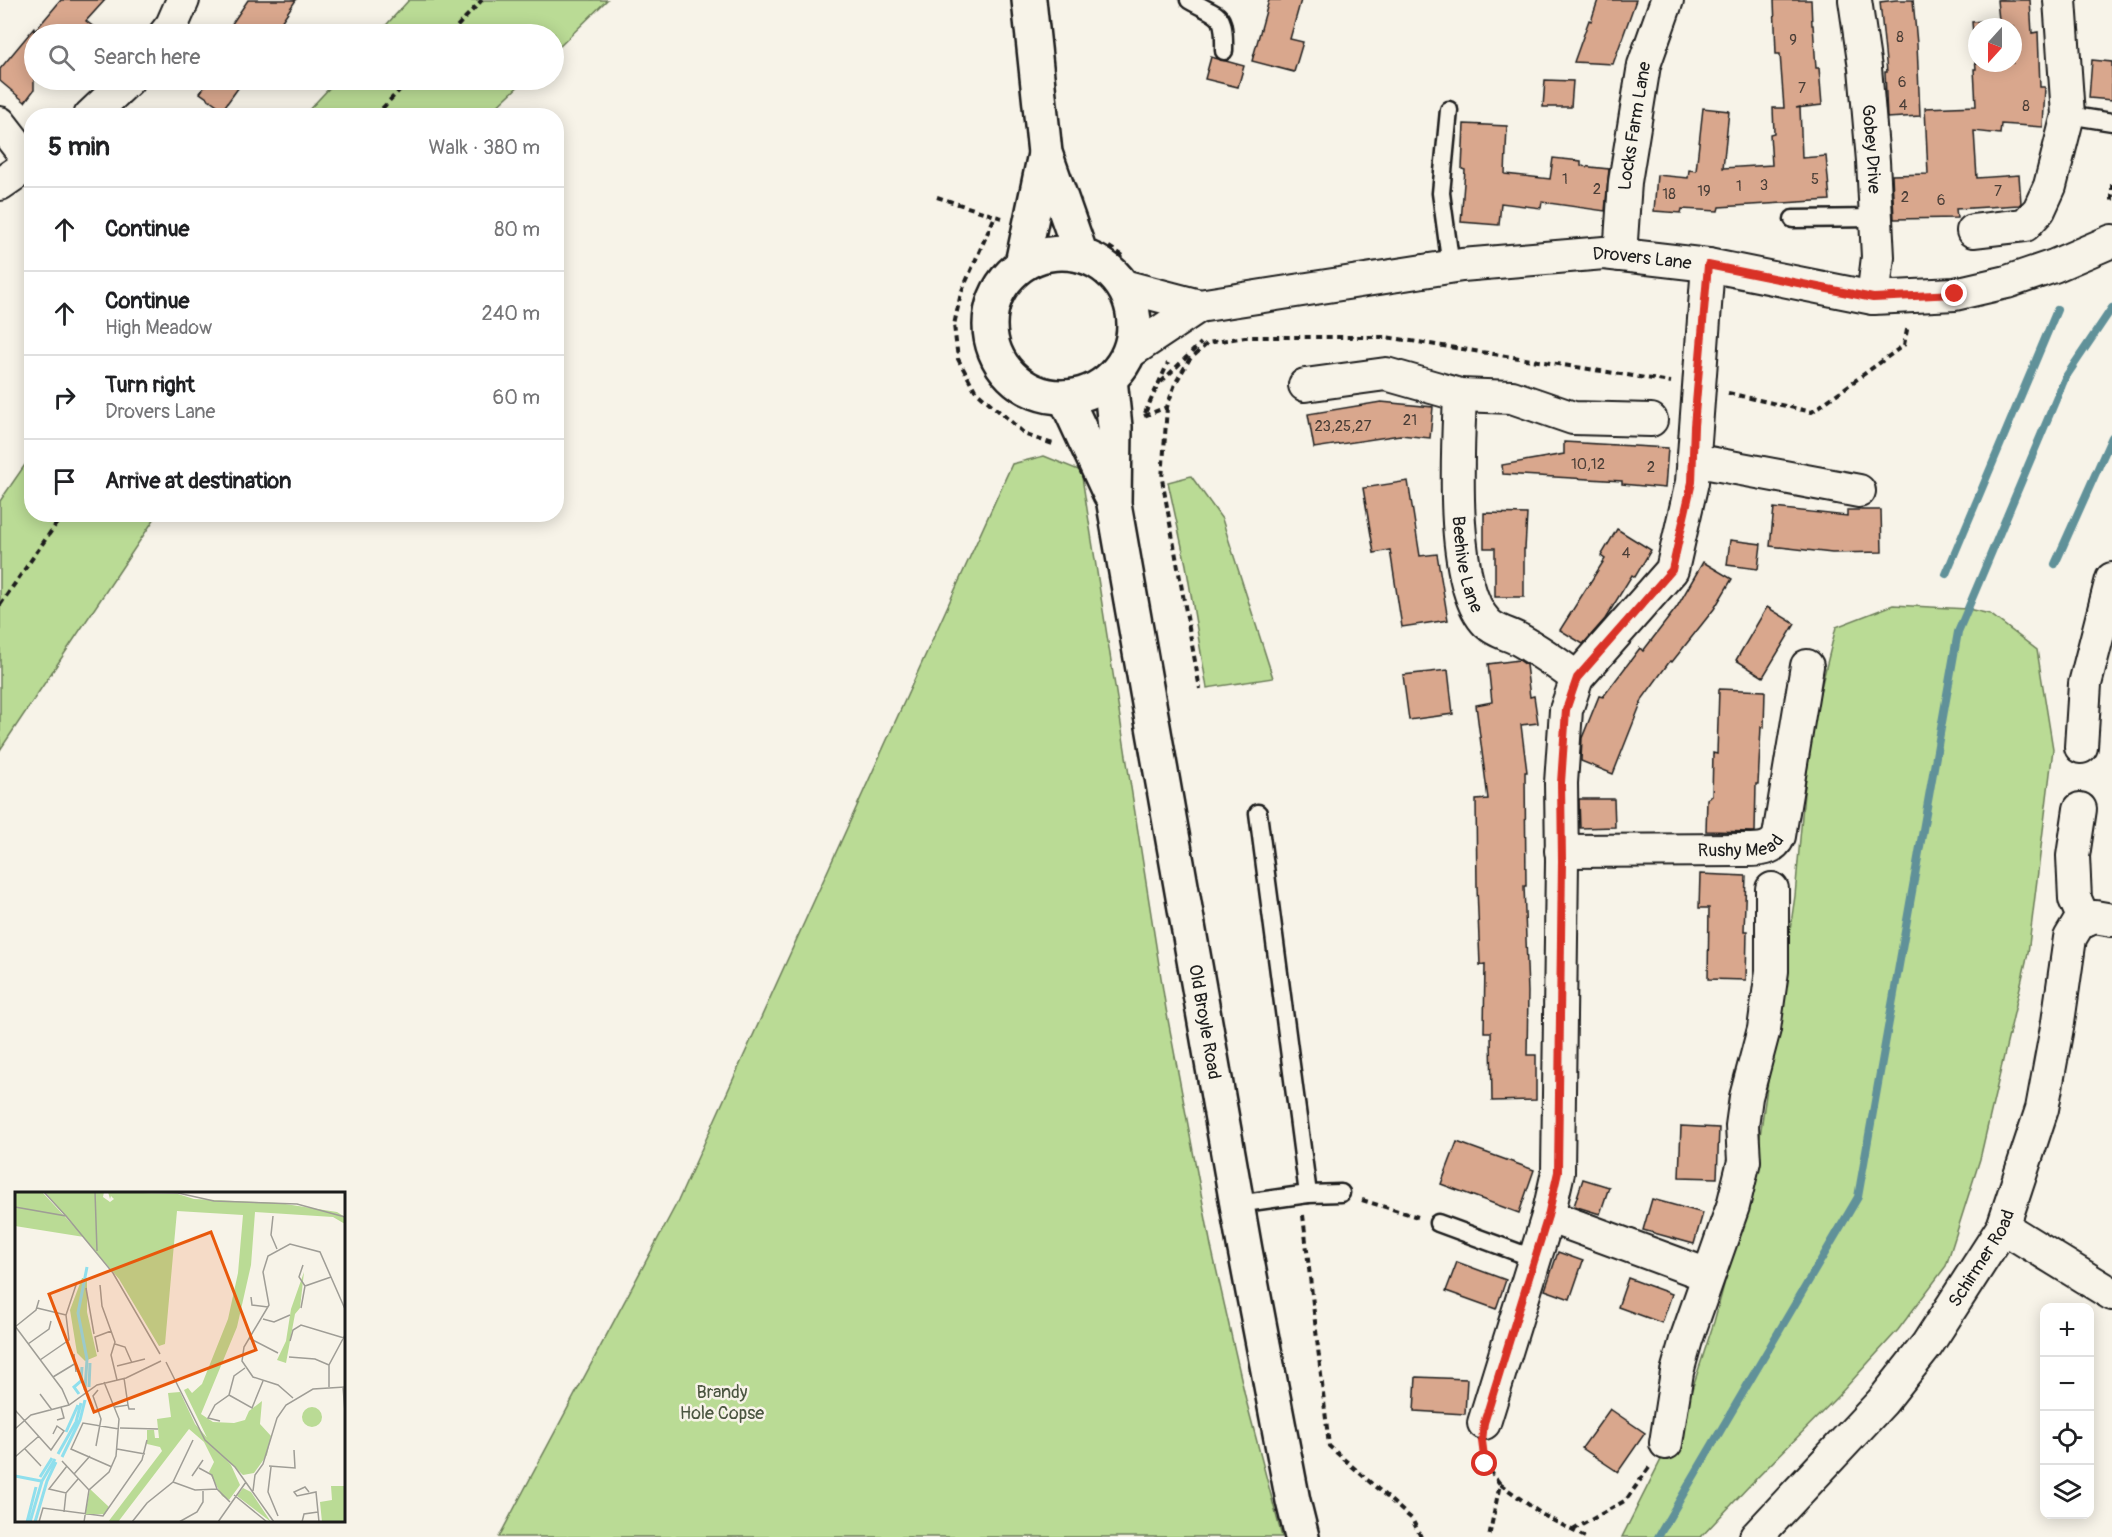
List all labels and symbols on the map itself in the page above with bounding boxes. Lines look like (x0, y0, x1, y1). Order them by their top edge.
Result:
north arrow (1968, 18, 2022, 72)
house number: 8 (1896, 28, 1904, 47)
house number: 9 (1789, 31, 1797, 50)
street label: Locks Farm Lane (1613, 60, 1656, 191)
house number: 6 (1898, 73, 1906, 92)
house number: 7 (1798, 79, 1806, 98)
house number: 4 (1899, 96, 1908, 115)
house number: 8 (2022, 97, 2030, 116)
street label: Gobey Drive (1856, 103, 1886, 194)
house number: 1 (1562, 170, 1568, 189)
house number: 5 (1811, 170, 1819, 189)
house number: 3 (1760, 176, 1768, 195)
house number: 1 (1736, 177, 1742, 196)
house number: 2 (1593, 180, 1601, 199)
house number: 19 (1697, 182, 1711, 201)
house number: 7 (1994, 182, 2002, 201)
house number: 18 (1662, 185, 1676, 204)
house number: 2 (1901, 188, 1909, 207)
house number: 6 (1937, 191, 1945, 210)
street label: Drovers Lane (1592, 242, 1693, 275)
route end (1941, 280, 1967, 306)
house number: 21 (1403, 411, 1417, 430)
house number: 23,25,27 (1315, 417, 1371, 436)
house number: 10,12 (1571, 455, 1605, 474)
house number: 2 (1647, 458, 1655, 477)
street label: Beehive Lane (1447, 515, 1488, 617)
house number: 4 (1622, 544, 1631, 563)
street label: Rushy Mead (1698, 830, 1789, 862)
street label: Old Broyle Road (1183, 963, 1226, 1081)
inset map (15, 1192, 345, 1522)
street label: Schirmer Road (1943, 1207, 2020, 1312)
park label: Brandy Hole Copse (680, 1381, 764, 1425)
route start (1471, 1450, 1497, 1476)

